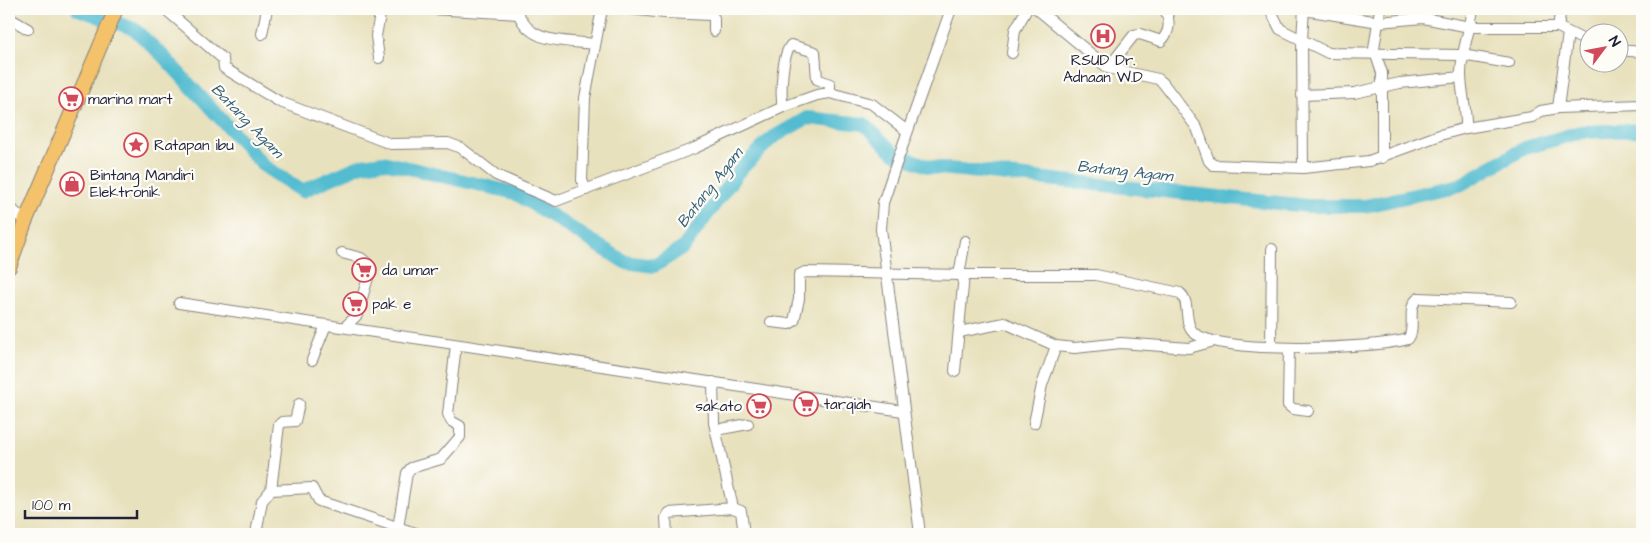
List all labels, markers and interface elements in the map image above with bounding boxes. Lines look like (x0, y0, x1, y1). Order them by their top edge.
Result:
north arrow (1578, 22, 1628, 72)
hospital icon: RSUD Dr. Adnaan W.D (1090, 23, 1116, 49)
text: N (1603, 33, 1625, 51)
place label: RSUD Dr. Adnaan W.D (1063, 50, 1143, 88)
water label: Batang Agam (205, 79, 290, 165)
supermarket icon: marina mart (58, 86, 84, 112)
place label: marina mart (88, 89, 173, 110)
place icon: Ratapan ibu (123, 132, 149, 158)
place label: Ratapan ibu (154, 135, 234, 156)
water label: Batang Agam (672, 142, 750, 233)
water label: Batang Agam (1076, 155, 1175, 188)
place label: Bintang Mandiri Elektronik (90, 165, 194, 203)
shop icon: Bintang Mandiri Elektronik (59, 171, 85, 197)
supermarket icon: da umar (351, 257, 377, 283)
place label: da umar (382, 260, 439, 281)
supermarket icon: pak e (342, 291, 368, 317)
place label: pak e (372, 294, 411, 315)
supermarket icon: tarqiah (793, 391, 819, 417)
supermarket icon: sakato (746, 393, 772, 419)
place label: tarqiah (824, 394, 872, 415)
place label: sakato (695, 396, 743, 417)
scale bar (25, 488, 138, 520)
text: 100 m (32, 495, 71, 516)

